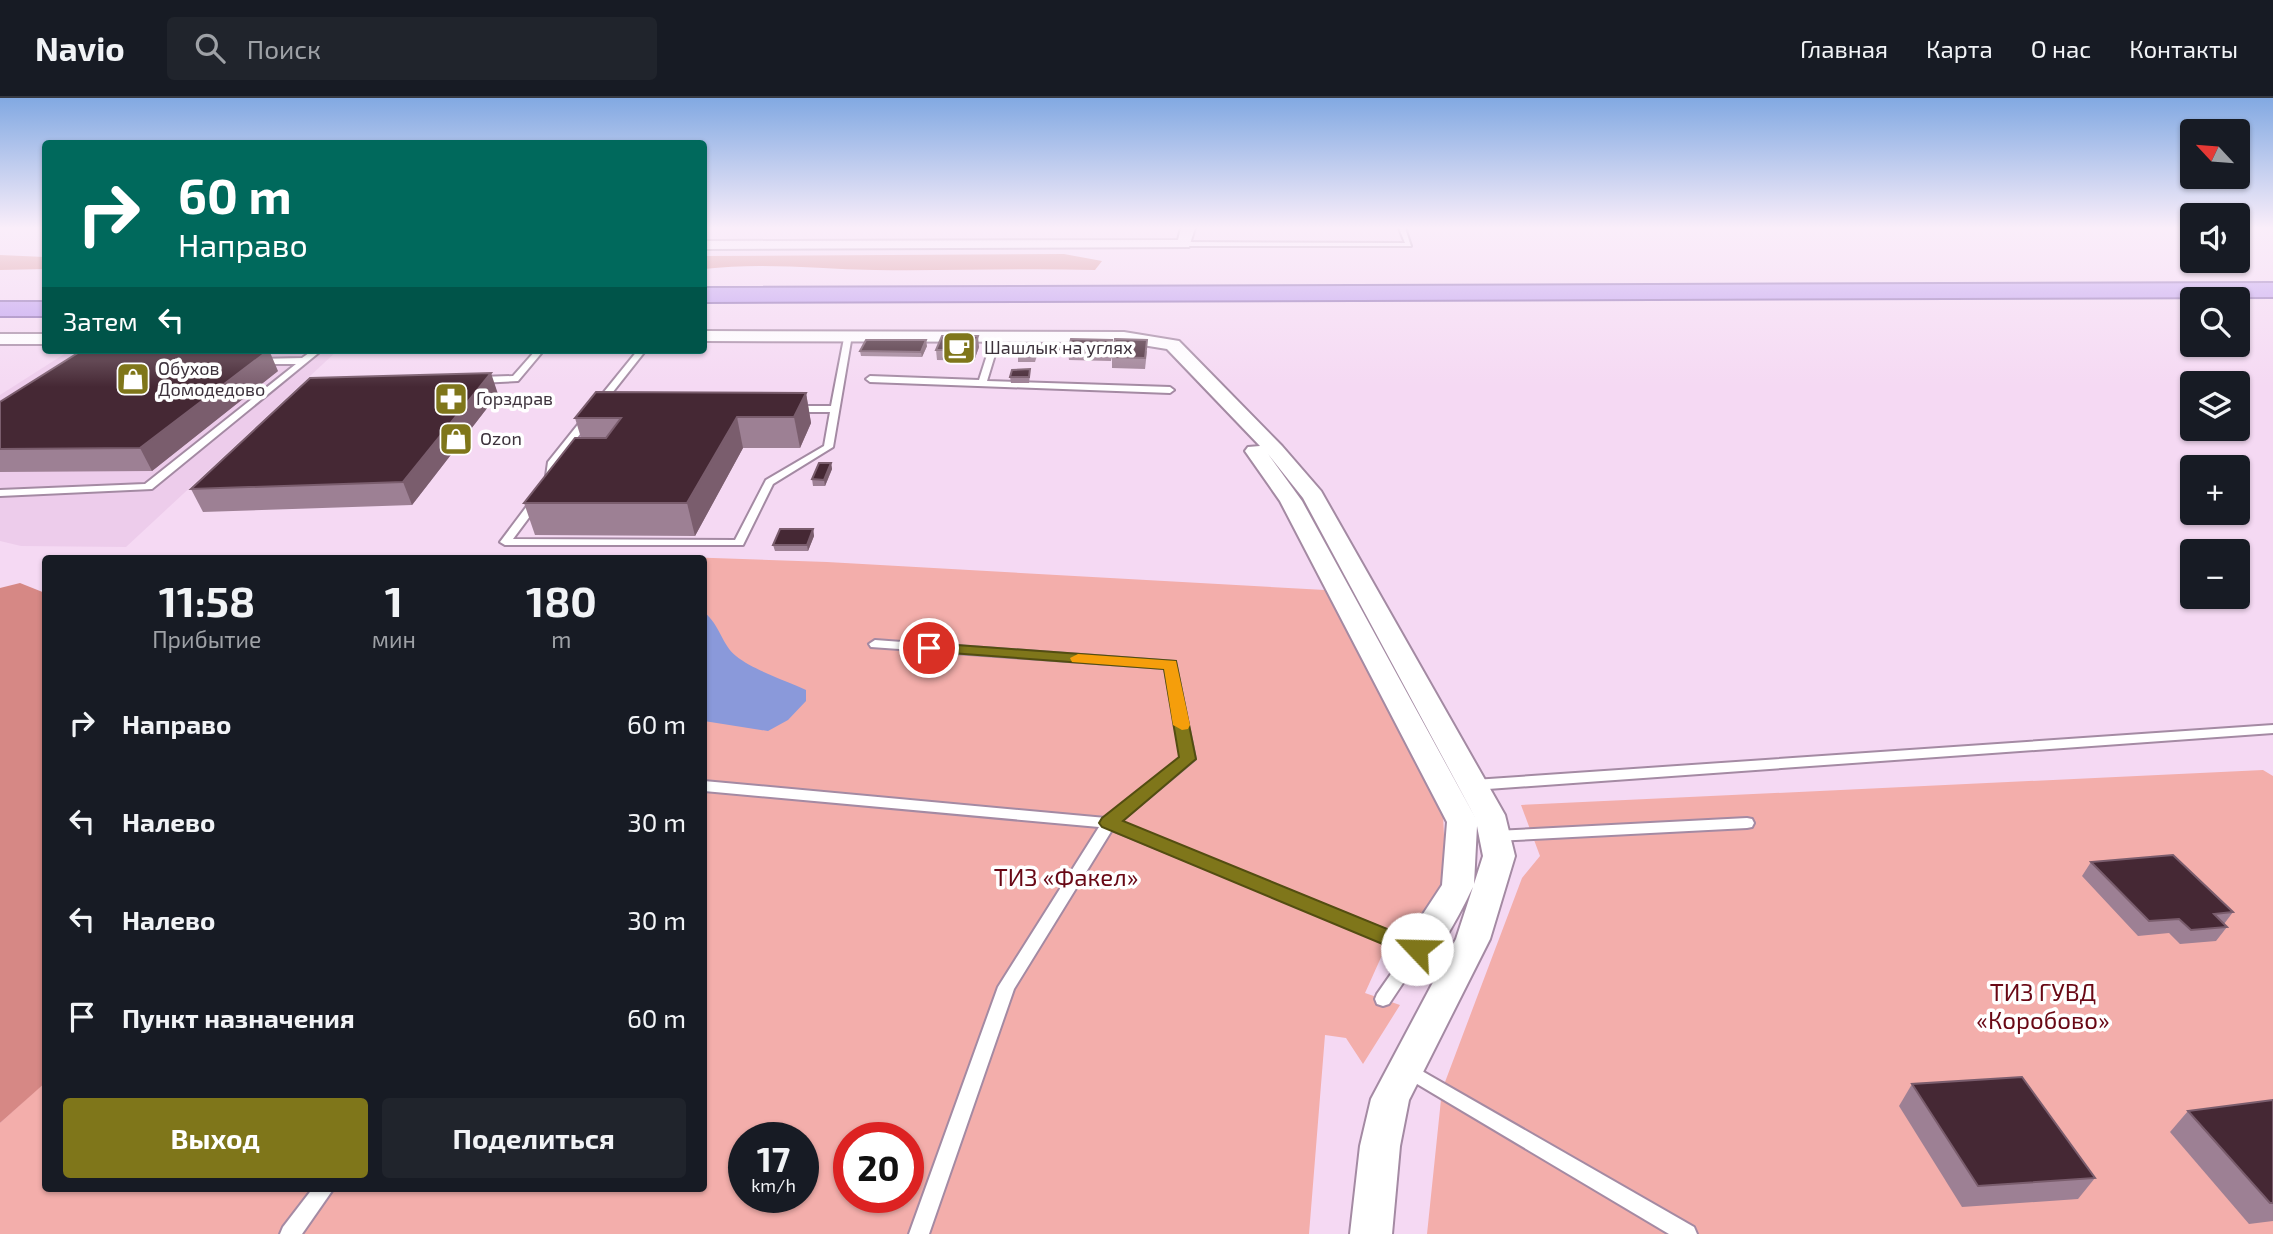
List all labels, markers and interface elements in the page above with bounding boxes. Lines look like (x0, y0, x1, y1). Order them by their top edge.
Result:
search box (167, 17, 657, 80)
text: Navio (35, 28, 125, 68)
icon: search (191, 29, 229, 67)
text: Поиск (247, 33, 321, 64)
text: Главная (1800, 34, 1888, 63)
text: Карта (1926, 34, 1993, 63)
text: О нас (2031, 34, 2091, 63)
text: Контакты (2129, 34, 2238, 63)
north arrow (2180, 119, 2250, 189)
map controls (2180, 119, 2250, 609)
text: 60 m (178, 165, 292, 224)
icon: right (63, 168, 154, 259)
button: sound (2180, 203, 2250, 273)
text: Направо (178, 225, 308, 263)
button: search (2180, 287, 2250, 357)
icon: left (152, 301, 190, 339)
text: Затем (63, 305, 138, 336)
cafe icon: Шашлык на углях (940, 329, 978, 367)
place label: Шашлык на углях (984, 336, 1133, 358)
place label: Обухов Домодедово (158, 357, 265, 400)
shop icon: Обухов Домодедово (114, 360, 152, 398)
button: layers (2180, 371, 2250, 441)
pharmacy icon: Горздрав (432, 380, 470, 418)
place label: Горздрав (476, 387, 553, 409)
shop icon: Ozon (437, 420, 475, 458)
place label: Ozon (480, 427, 522, 449)
button: + (2180, 455, 2250, 525)
button: − (2180, 539, 2250, 609)
text: 11:58 (159, 575, 255, 625)
text: 1 (385, 575, 403, 625)
text: 180 (526, 575, 597, 625)
pin (899, 618, 959, 678)
text: Прибытие (152, 625, 261, 653)
text: мин (372, 625, 416, 653)
text: m (551, 625, 571, 653)
icon: arrive (910, 629, 948, 667)
icon: right (63, 704, 101, 742)
text: Направо (122, 708, 231, 739)
text: 60 m (627, 708, 686, 739)
icon: left (63, 802, 101, 840)
text: Налево (122, 806, 215, 837)
text: 30 m (627, 806, 686, 837)
park label: ТИЗ «Факел» (994, 862, 1138, 891)
icon: left (63, 900, 101, 938)
text: Налево (122, 904, 215, 935)
text: 30 m (627, 904, 686, 935)
position arrow (1380, 912, 1454, 986)
park label: ТИЗ ГУВД «Коробово» (1976, 977, 2110, 1034)
icon: arrive (63, 998, 101, 1036)
text: Пункт назначения (122, 1002, 355, 1033)
text: 60 m (627, 1002, 686, 1033)
button: Выход (63, 1098, 368, 1178)
button: Поделиться (382, 1098, 686, 1178)
speed limit sign: 20 (833, 1122, 924, 1213)
text: 17 (757, 1137, 790, 1179)
text: km/h (751, 1174, 796, 1196)

